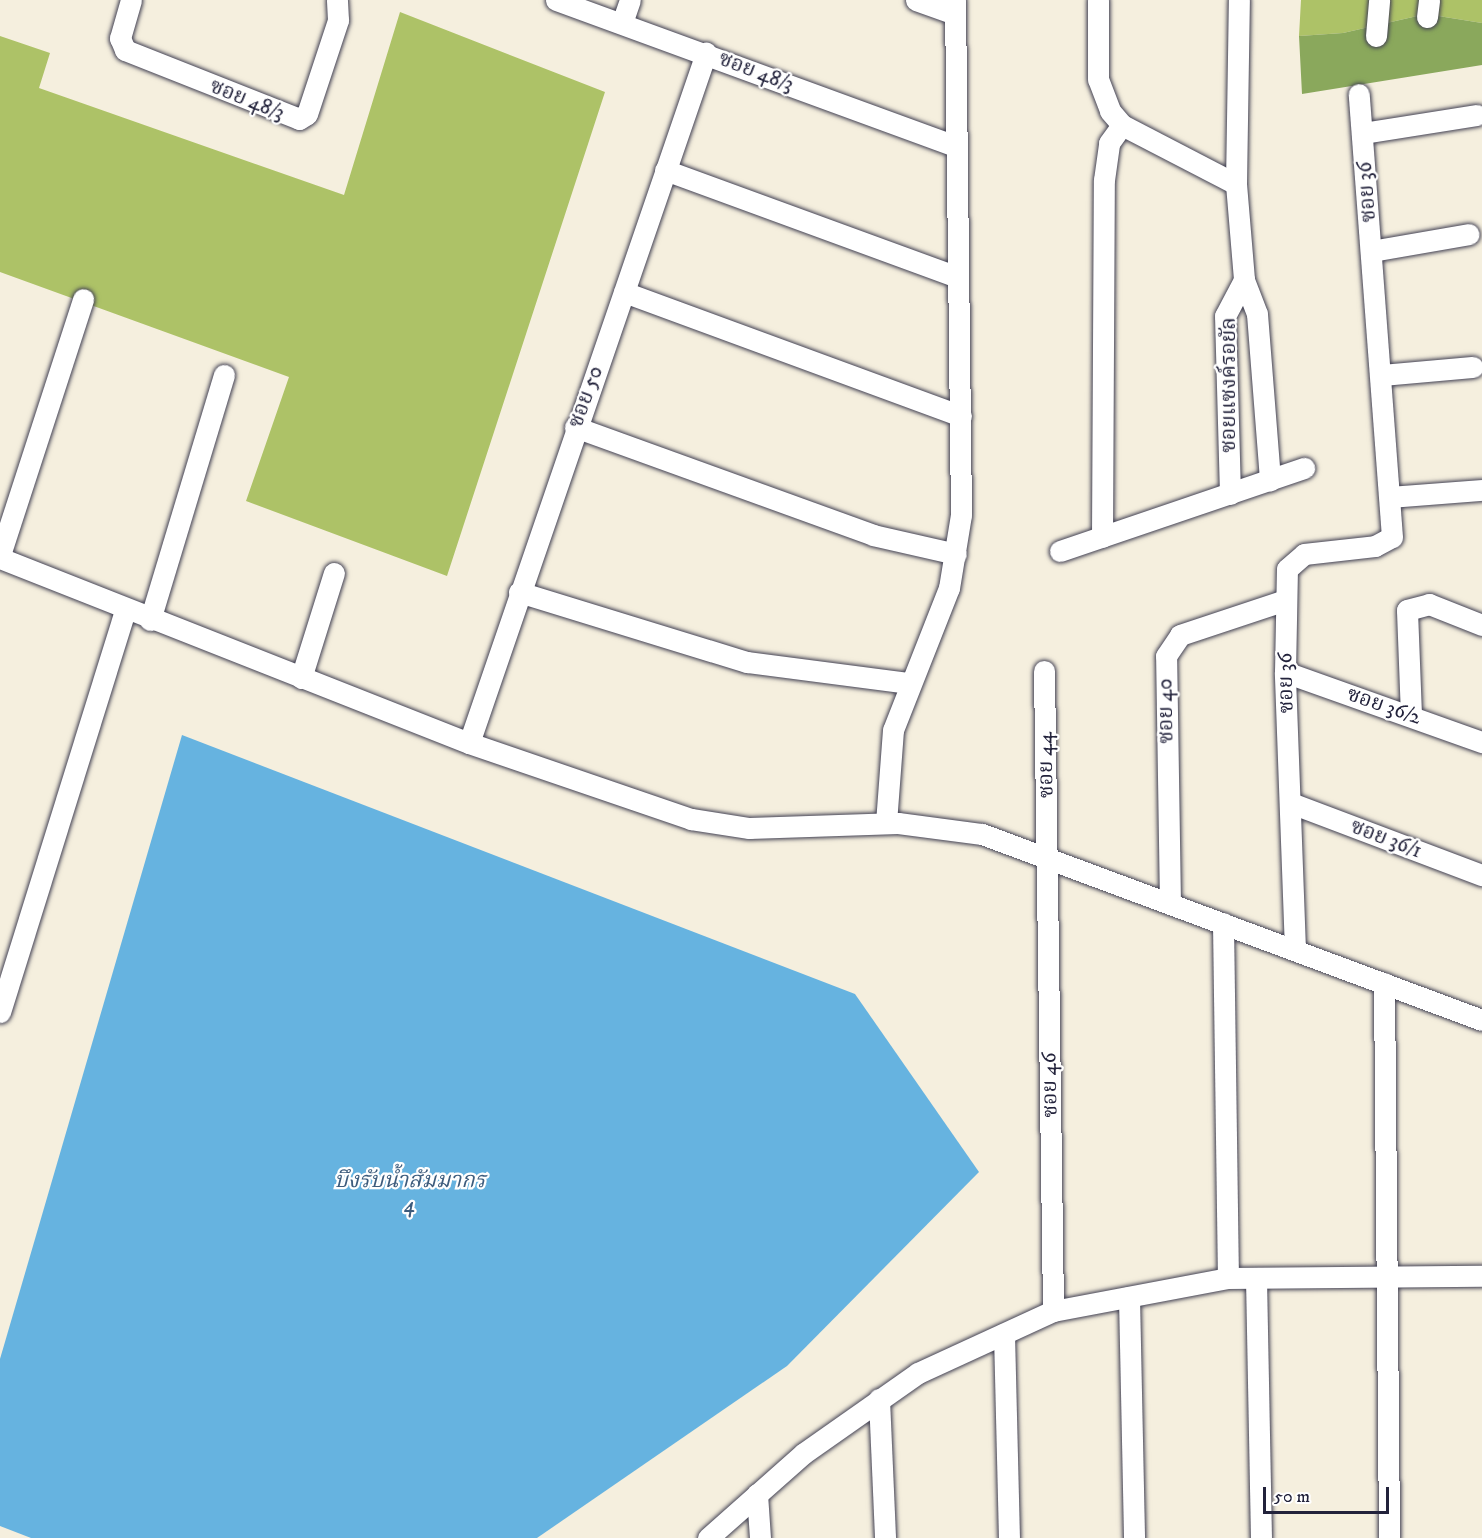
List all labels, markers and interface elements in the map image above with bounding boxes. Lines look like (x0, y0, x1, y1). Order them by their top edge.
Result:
street label: ซอย 48/3 (715, 46, 797, 98)
street label: ซอย 48/3 (206, 74, 288, 126)
street label: ซอย 36 (1352, 161, 1382, 223)
street label: ซอยแซงค์รอยัล (1216, 317, 1242, 453)
street label: ซอย 50 (563, 363, 609, 431)
street label: ซอย 36 (1273, 652, 1299, 714)
street label: ซอย 40 (1153, 678, 1179, 744)
street label: ซอย 36/2 (1344, 682, 1424, 730)
street label: ซอย 44 (1033, 732, 1059, 798)
street label: ซอย 36/1 (1347, 814, 1425, 864)
street label: ซอย 46 (1037, 1052, 1063, 1118)
water label: บึงรับน้ำสัมมากร 4 (334, 1167, 486, 1218)
scale bar (1266, 1475, 1392, 1513)
text: 50 m (1274, 1486, 1310, 1508)

